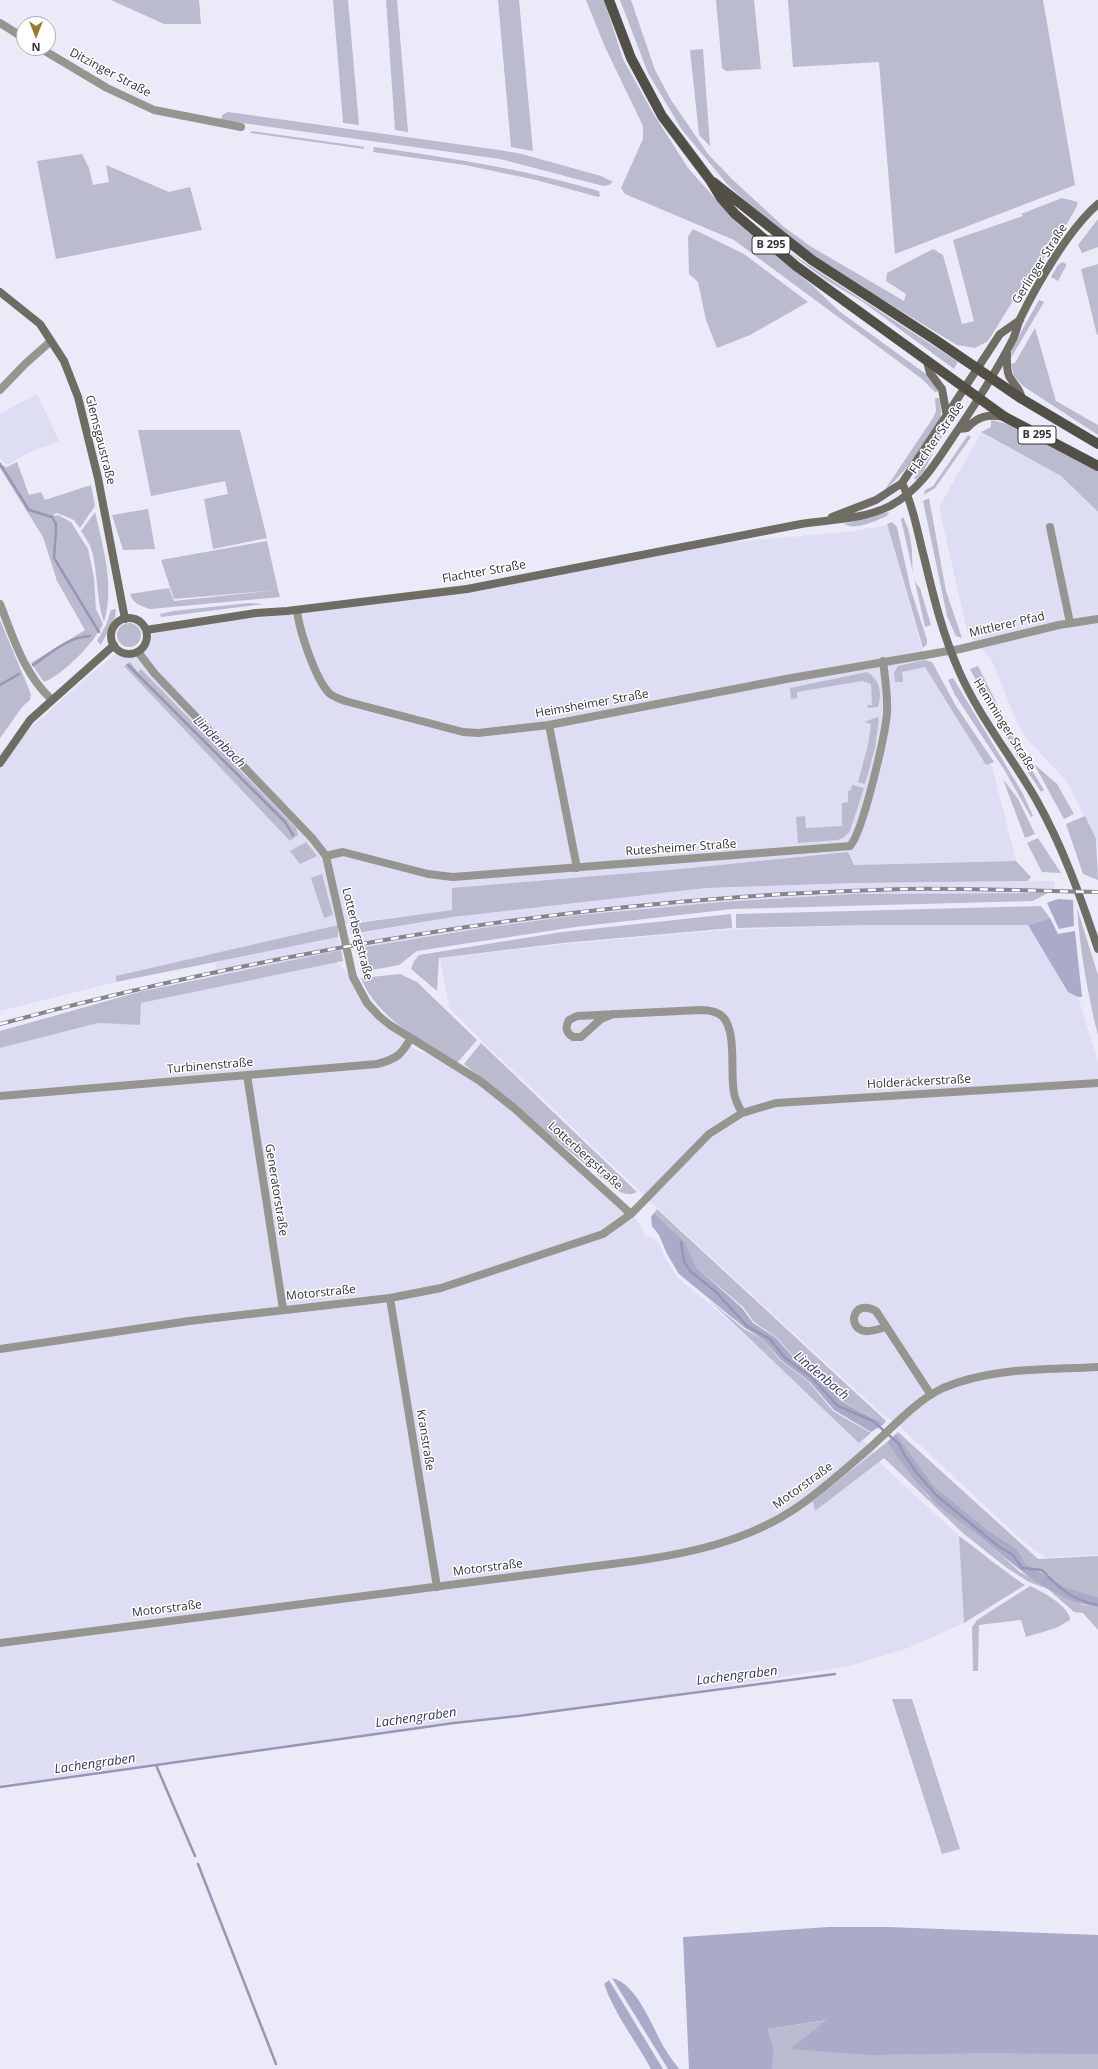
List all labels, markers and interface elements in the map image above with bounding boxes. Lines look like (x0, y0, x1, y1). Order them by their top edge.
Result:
north arrow (16, 16, 56, 56)
text: N (32, 40, 40, 55)
street label: Ditzinger Straße (67, 46, 153, 100)
street label: Gerlinger Straße (1010, 221, 1070, 307)
road number: B 295 (752, 236, 790, 254)
street label: Glemsgaustraße (82, 394, 118, 486)
street label: Flachter Straße (907, 399, 967, 477)
road number: B 295 (1018, 426, 1056, 444)
street label: Flachter Straße (441, 558, 527, 586)
street label: Mittlerer Pfad (968, 609, 1046, 641)
street label: Hemminger Straße (970, 676, 1038, 774)
street label: Heimsheimer Straße (534, 687, 650, 721)
water label: Lindenbach (190, 713, 248, 771)
street label: Rutesheimer Straße (625, 837, 737, 859)
street label: Lotterbergstraße (339, 886, 375, 982)
street label: Turbinenstraße (166, 1055, 254, 1077)
street label: Holderäckerstraße (867, 1072, 971, 1092)
street label: Lotterbergstraße (545, 1119, 625, 1193)
street label: Generatorstraße (262, 1143, 290, 1237)
street label: Motorstraße (285, 1282, 357, 1304)
water label: Lindenbach (790, 1349, 852, 1403)
street label: Kranstraße (413, 1408, 437, 1472)
street label: Motorstraße (770, 1460, 836, 1512)
street label: Motorstraße (452, 1557, 524, 1579)
street label: Motorstraße (131, 1598, 203, 1620)
water label: Lachengraben (696, 1663, 778, 1689)
water label: Lachengraben (374, 1705, 458, 1731)
water label: Lachengraben (53, 1751, 137, 1777)

